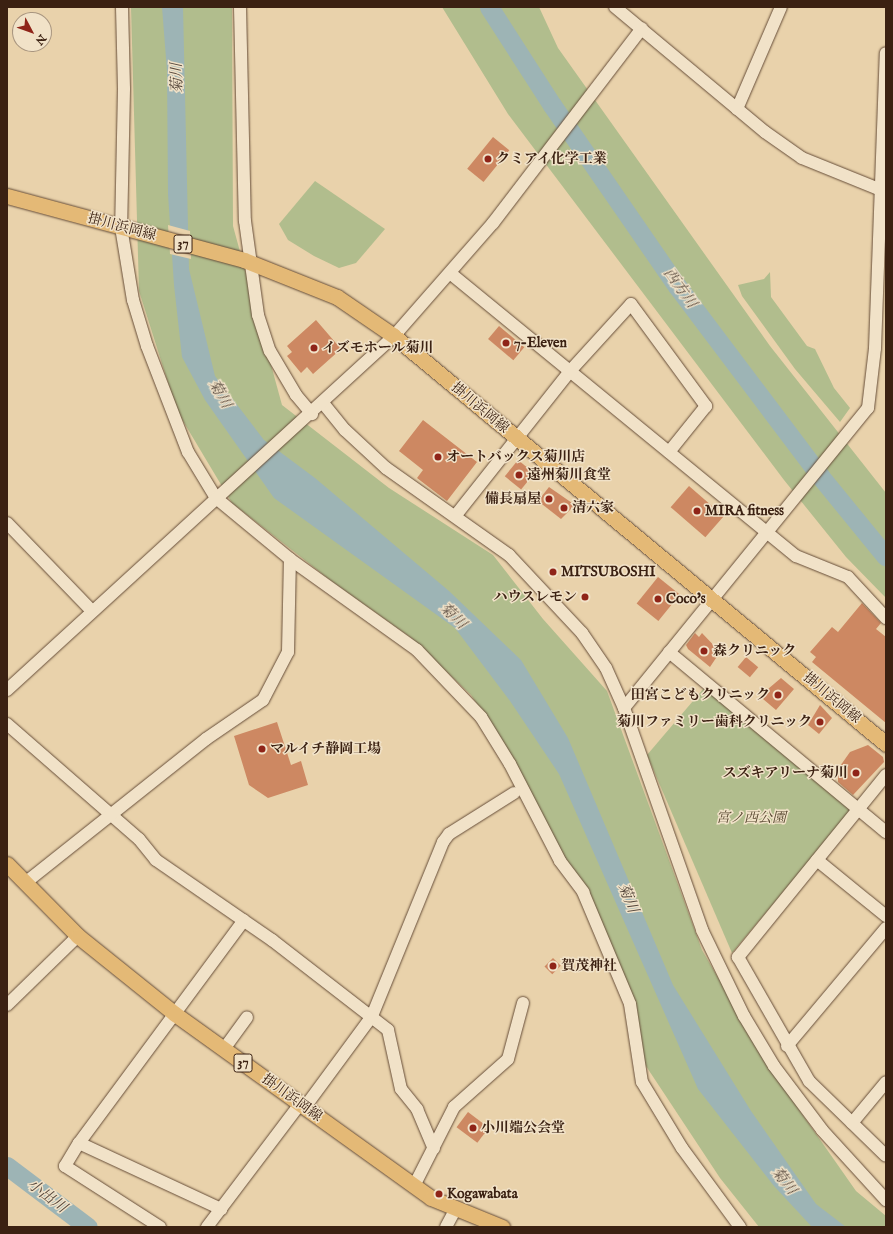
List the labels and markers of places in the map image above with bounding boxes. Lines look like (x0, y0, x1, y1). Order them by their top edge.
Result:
place label: クミアイ化学工業 (496, 151, 608, 167)
marker: クミアイ化学工業 (483, 154, 493, 164)
place label: 7-Eleven (514, 335, 567, 351)
marker: 7-Eleven (501, 338, 511, 348)
place label: イズモホール菊川 (322, 340, 434, 356)
marker: イズモホール菊川 (309, 343, 319, 353)
place label: オートバックス菊川店 (446, 449, 586, 465)
marker: オートバックス菊川店 (433, 452, 443, 462)
place label: 遠州菊川食堂 (527, 467, 611, 483)
marker: 遠州菊川食堂 (514, 470, 524, 480)
place label: 備長扇屋 (485, 491, 541, 507)
marker: 備長扇屋 (544, 494, 554, 504)
place label: 清六家 (572, 500, 614, 516)
marker: 清六家 (559, 503, 569, 513)
place label: MIRA fitness (705, 503, 784, 519)
marker: MIRA fitness (692, 506, 702, 516)
place label: MITSUBOSHI (561, 564, 656, 580)
marker: MITSUBOSHI (548, 567, 558, 577)
place label: ハウスレモン (493, 589, 577, 605)
place label: Coco's (666, 591, 706, 607)
marker: ハウスレモン (580, 592, 590, 602)
marker: Coco's (653, 594, 663, 604)
place label: 森クリニック (713, 643, 797, 659)
marker: 森クリニック (698, 645, 710, 657)
place label: 田宮こどもクリニック (630, 687, 770, 703)
marker: 田宮こどもクリニック (773, 690, 783, 700)
place label: 菊川ファミリー歯科クリニック (616, 714, 812, 730)
marker: 菊川ファミリー歯科クリニック (815, 717, 825, 727)
place label: マルイチ静岡工場 (270, 741, 382, 757)
marker: マルイチ静岡工場 (257, 744, 267, 754)
place label: スズキアリーナ菊川 (722, 765, 848, 781)
marker: スズキアリーナ菊川 (851, 768, 861, 778)
place label: 賀茂神社 (561, 958, 617, 974)
marker: 賀茂神社 (548, 961, 558, 971)
place label: 小川端公会堂 (481, 1120, 565, 1136)
marker: 小川端公会堂 (468, 1123, 478, 1133)
place label: Kogawabata (447, 1186, 518, 1202)
marker: Kogawabata (434, 1189, 444, 1199)

